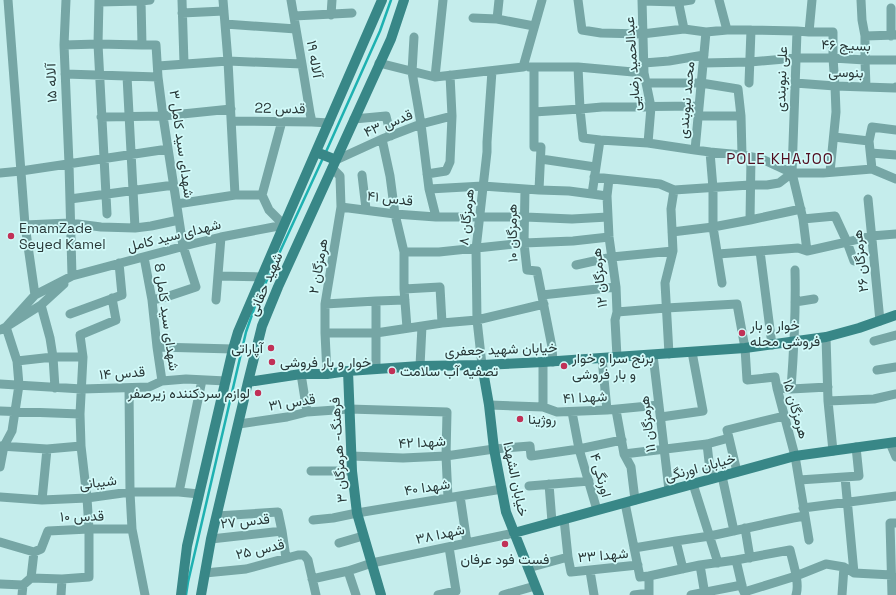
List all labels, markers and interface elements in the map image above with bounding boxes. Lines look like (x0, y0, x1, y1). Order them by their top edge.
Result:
street label: عبدالحمید رضایی (620, 16, 644, 112)
street label: بسیج ۴۶ (821, 35, 871, 57)
street label: آلاله ۱۹ (303, 39, 327, 81)
street label: علی نبوبندی (771, 46, 791, 112)
street label: آلاله ۱۵ (41, 61, 61, 103)
street label: محمد نبوبندی (674, 61, 698, 139)
street label: بنوسی (828, 62, 864, 82)
street label: شهدای سید کامل ۳ (166, 89, 198, 199)
street label: قدس 22 (254, 99, 306, 117)
street label: قدس ۴۳ (361, 105, 415, 141)
district label: POLE KHAJOO (726, 149, 834, 168)
street label: قدس ۴۱ (366, 186, 414, 210)
street label: هرمزگان ۸ (454, 188, 478, 246)
street label: هرمزگان ۱۰ (502, 203, 522, 262)
street label: شهدای سید کامل (125, 215, 223, 255)
place label: EmamZade Seyed Kamel (19, 219, 106, 253)
street label: هرمزگان ۲۶ (848, 229, 872, 293)
marker: EmamZade Seyed Kamel (6, 231, 16, 241)
street label: هرمزگان ۲ (304, 237, 332, 295)
street label: هرمزگان ۱۲ (587, 247, 611, 309)
street label: شهید حقانی (244, 250, 286, 318)
street label: شهدای سید کامل 8 (151, 262, 183, 372)
place label: خوار و بار فروشی محله (749, 316, 820, 350)
marker: خوار و بار فروشی محله (737, 328, 747, 338)
street label: خیابان شهید جعفری (444, 338, 558, 360)
place label: آپاراتی (231, 339, 265, 358)
marker: آپاراتی (266, 343, 276, 353)
place label: برنج سرا و خوار و بار فروشی (571, 349, 654, 383)
place label: خوار و بار فروشی (280, 353, 371, 371)
marker: خوار و بار فروشی (267, 357, 277, 367)
marker: برنج سرا و خوار و بار فروشی (559, 361, 569, 371)
street label: قدس ۱۴ (98, 362, 146, 384)
place label: تصفیه آب سلامت (400, 362, 498, 380)
marker: تصفیه آب سلامت (387, 366, 397, 376)
street label: هرمزگان ۱۵ (779, 377, 813, 441)
place label: لوازم سردکننده زیرصفر (127, 384, 250, 402)
street label: شهدا ۴۱ (562, 387, 608, 407)
marker: لوازم سردکننده زیرصفر (253, 388, 263, 398)
street label: قدس ۳۱ (267, 389, 317, 415)
street label: هرمزگان ۱۱ (635, 395, 659, 453)
street label: فرهنگ- هرمزگان ۳ (325, 397, 351, 503)
place label: روژینا (528, 410, 557, 428)
marker: روژینا (515, 414, 525, 424)
street label: شهدا ۴۲ (398, 432, 446, 452)
street label: خیابان الشهدا (499, 440, 533, 518)
street label: خیابان اورنگی (663, 449, 737, 485)
street label: اورنگی ۴ (586, 451, 616, 499)
street label: شیبانی (78, 471, 118, 493)
street label: شهدا ۴۰ (403, 474, 451, 500)
street label: قدس ۱۰ (60, 507, 104, 525)
street label: قدس ۲۷ (219, 509, 271, 533)
street label: شهدا ۳۸ (414, 520, 466, 548)
street label: قدس ۲۵ (234, 535, 286, 563)
marker: فست فود عرفان (500, 539, 510, 549)
street label: شهدا ۳۳ (577, 544, 629, 566)
place label: فست فود عرفان (460, 550, 550, 568)

